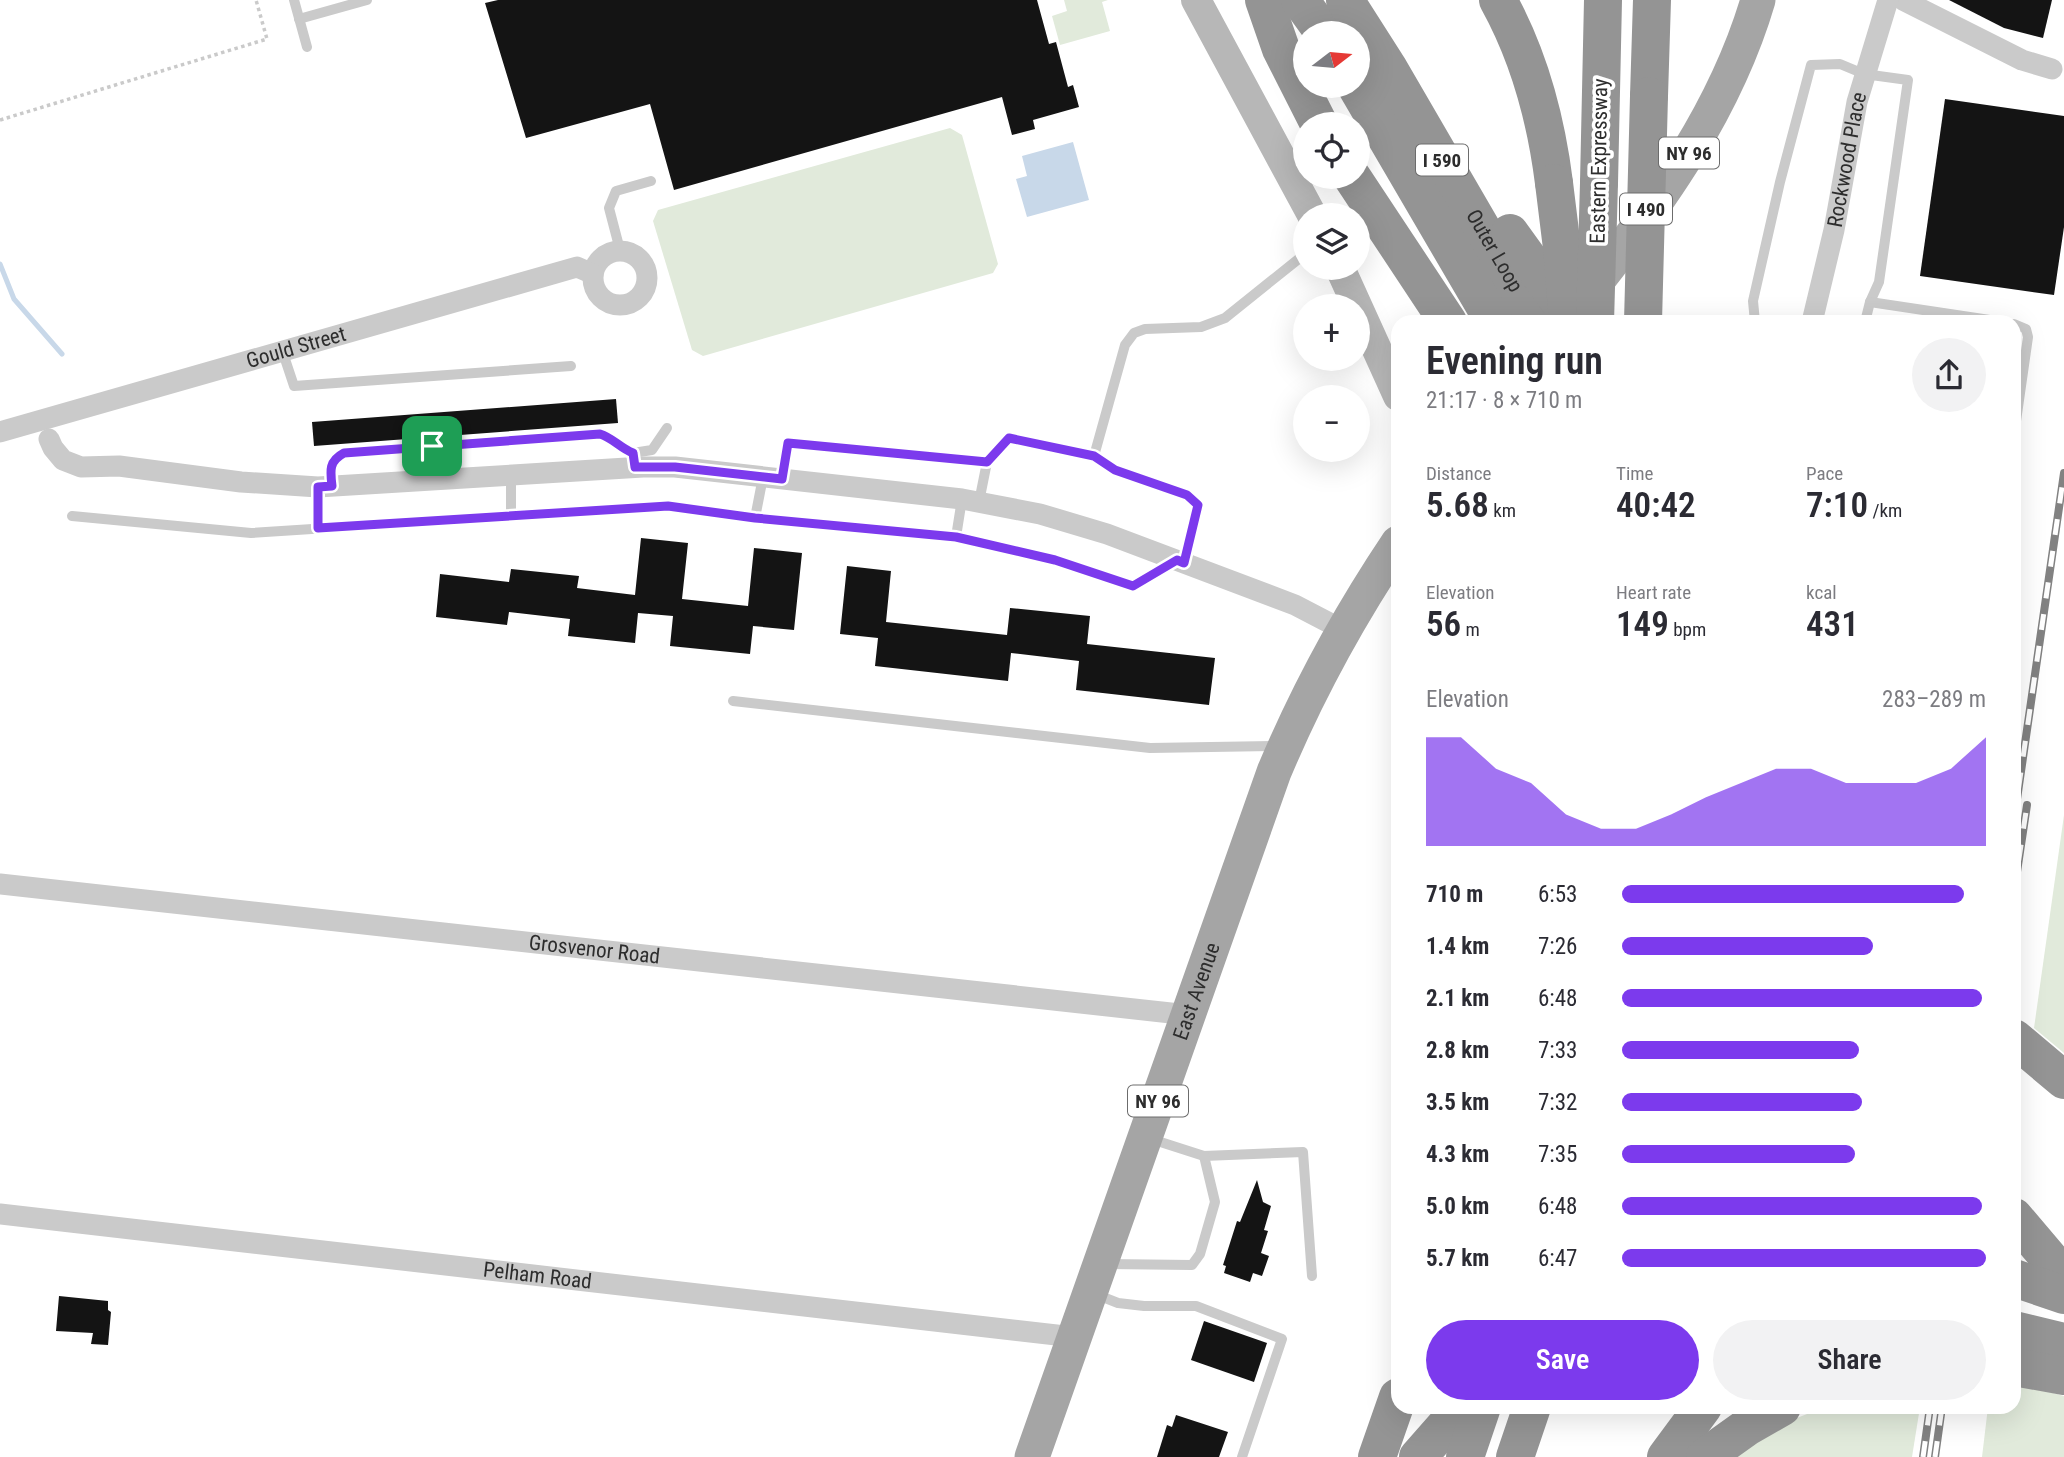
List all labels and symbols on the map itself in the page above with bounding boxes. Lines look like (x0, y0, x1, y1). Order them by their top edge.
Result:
north arrow (1293, 21, 1370, 98)
street label: Eastern Expressway (1586, 78, 1612, 244)
street label: Rockwood Place (1823, 89, 1871, 229)
road number: NY 96 (1659, 138, 1719, 168)
road number: I 590 (1416, 144, 1468, 176)
road number: I 490 (1620, 194, 1672, 224)
street label: Outer Loop (1461, 205, 1528, 296)
street label: Gould Street (244, 322, 349, 373)
pin (402, 416, 462, 476)
street label: Grosvenor Road (528, 930, 661, 969)
street label: East Avenue (1168, 939, 1225, 1043)
road number: NY 96 (1128, 1086, 1188, 1116)
street label: Pelham Road (482, 1257, 593, 1294)

